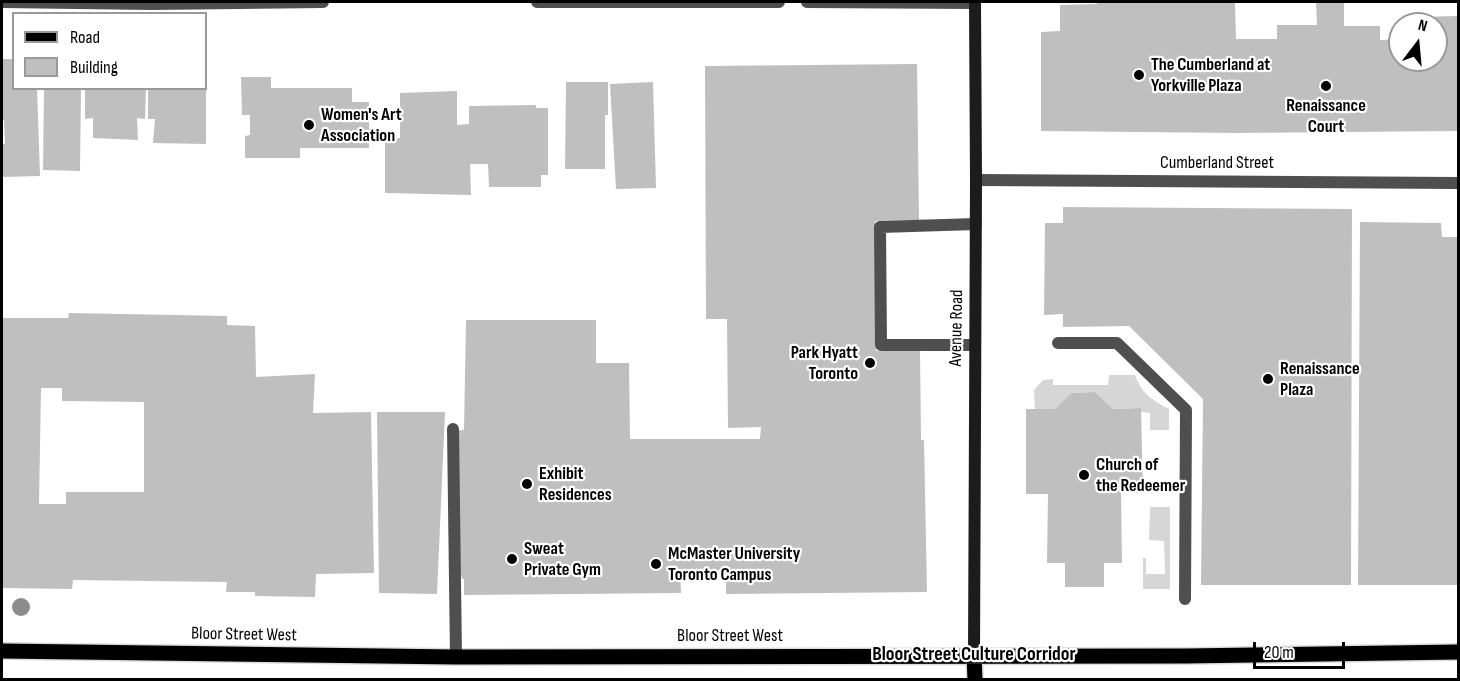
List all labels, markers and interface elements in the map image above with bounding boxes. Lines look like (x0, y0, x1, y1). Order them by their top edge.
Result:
legend (12, 12, 207, 90)
north arrow (1388, 12, 1448, 72)
text: N (1416, 16, 1429, 36)
text: Road (70, 27, 100, 48)
place label: The Cumberland at Yorkville Plaza (1151, 54, 1270, 97)
text: Building (70, 57, 118, 78)
marker: The Cumberland at Yorkville Plaza (1132, 68, 1146, 82)
marker: Renaissance Court (1319, 79, 1333, 93)
place label: Renaissance Court (1286, 95, 1366, 138)
place label: Women's Art Association (321, 104, 402, 146)
marker: Women's Art Association (302, 118, 316, 132)
street label: Cumberland Street (1160, 152, 1274, 174)
street label: Avenue Road (946, 289, 968, 367)
place label: Park Hyatt Toronto (791, 342, 858, 385)
marker: Park Hyatt Toronto (863, 356, 877, 370)
place label: Renaissance Plaza (1280, 358, 1360, 400)
marker: Renaissance Plaza (1261, 372, 1275, 386)
place label: Church of the Redeemer (1096, 454, 1185, 496)
place label: Exhibit Residences (539, 463, 612, 506)
marker: Church of the Redeemer (1077, 468, 1091, 482)
marker: Exhibit Residences (520, 477, 534, 491)
place label: Sweat Private Gym (524, 538, 601, 580)
place label: McMaster University Toronto Campus (668, 543, 800, 586)
marker: Sweat Private Gym (505, 552, 519, 566)
marker: McMaster University Toronto Campus (649, 557, 663, 571)
street label: Bloor Street West (191, 623, 297, 647)
street label: Bloor Street West (677, 625, 783, 647)
scale bar (1256, 630, 1348, 668)
text: 20 m (1264, 642, 1294, 663)
district label: Bloor Street Culture Corridor (872, 643, 1076, 667)

